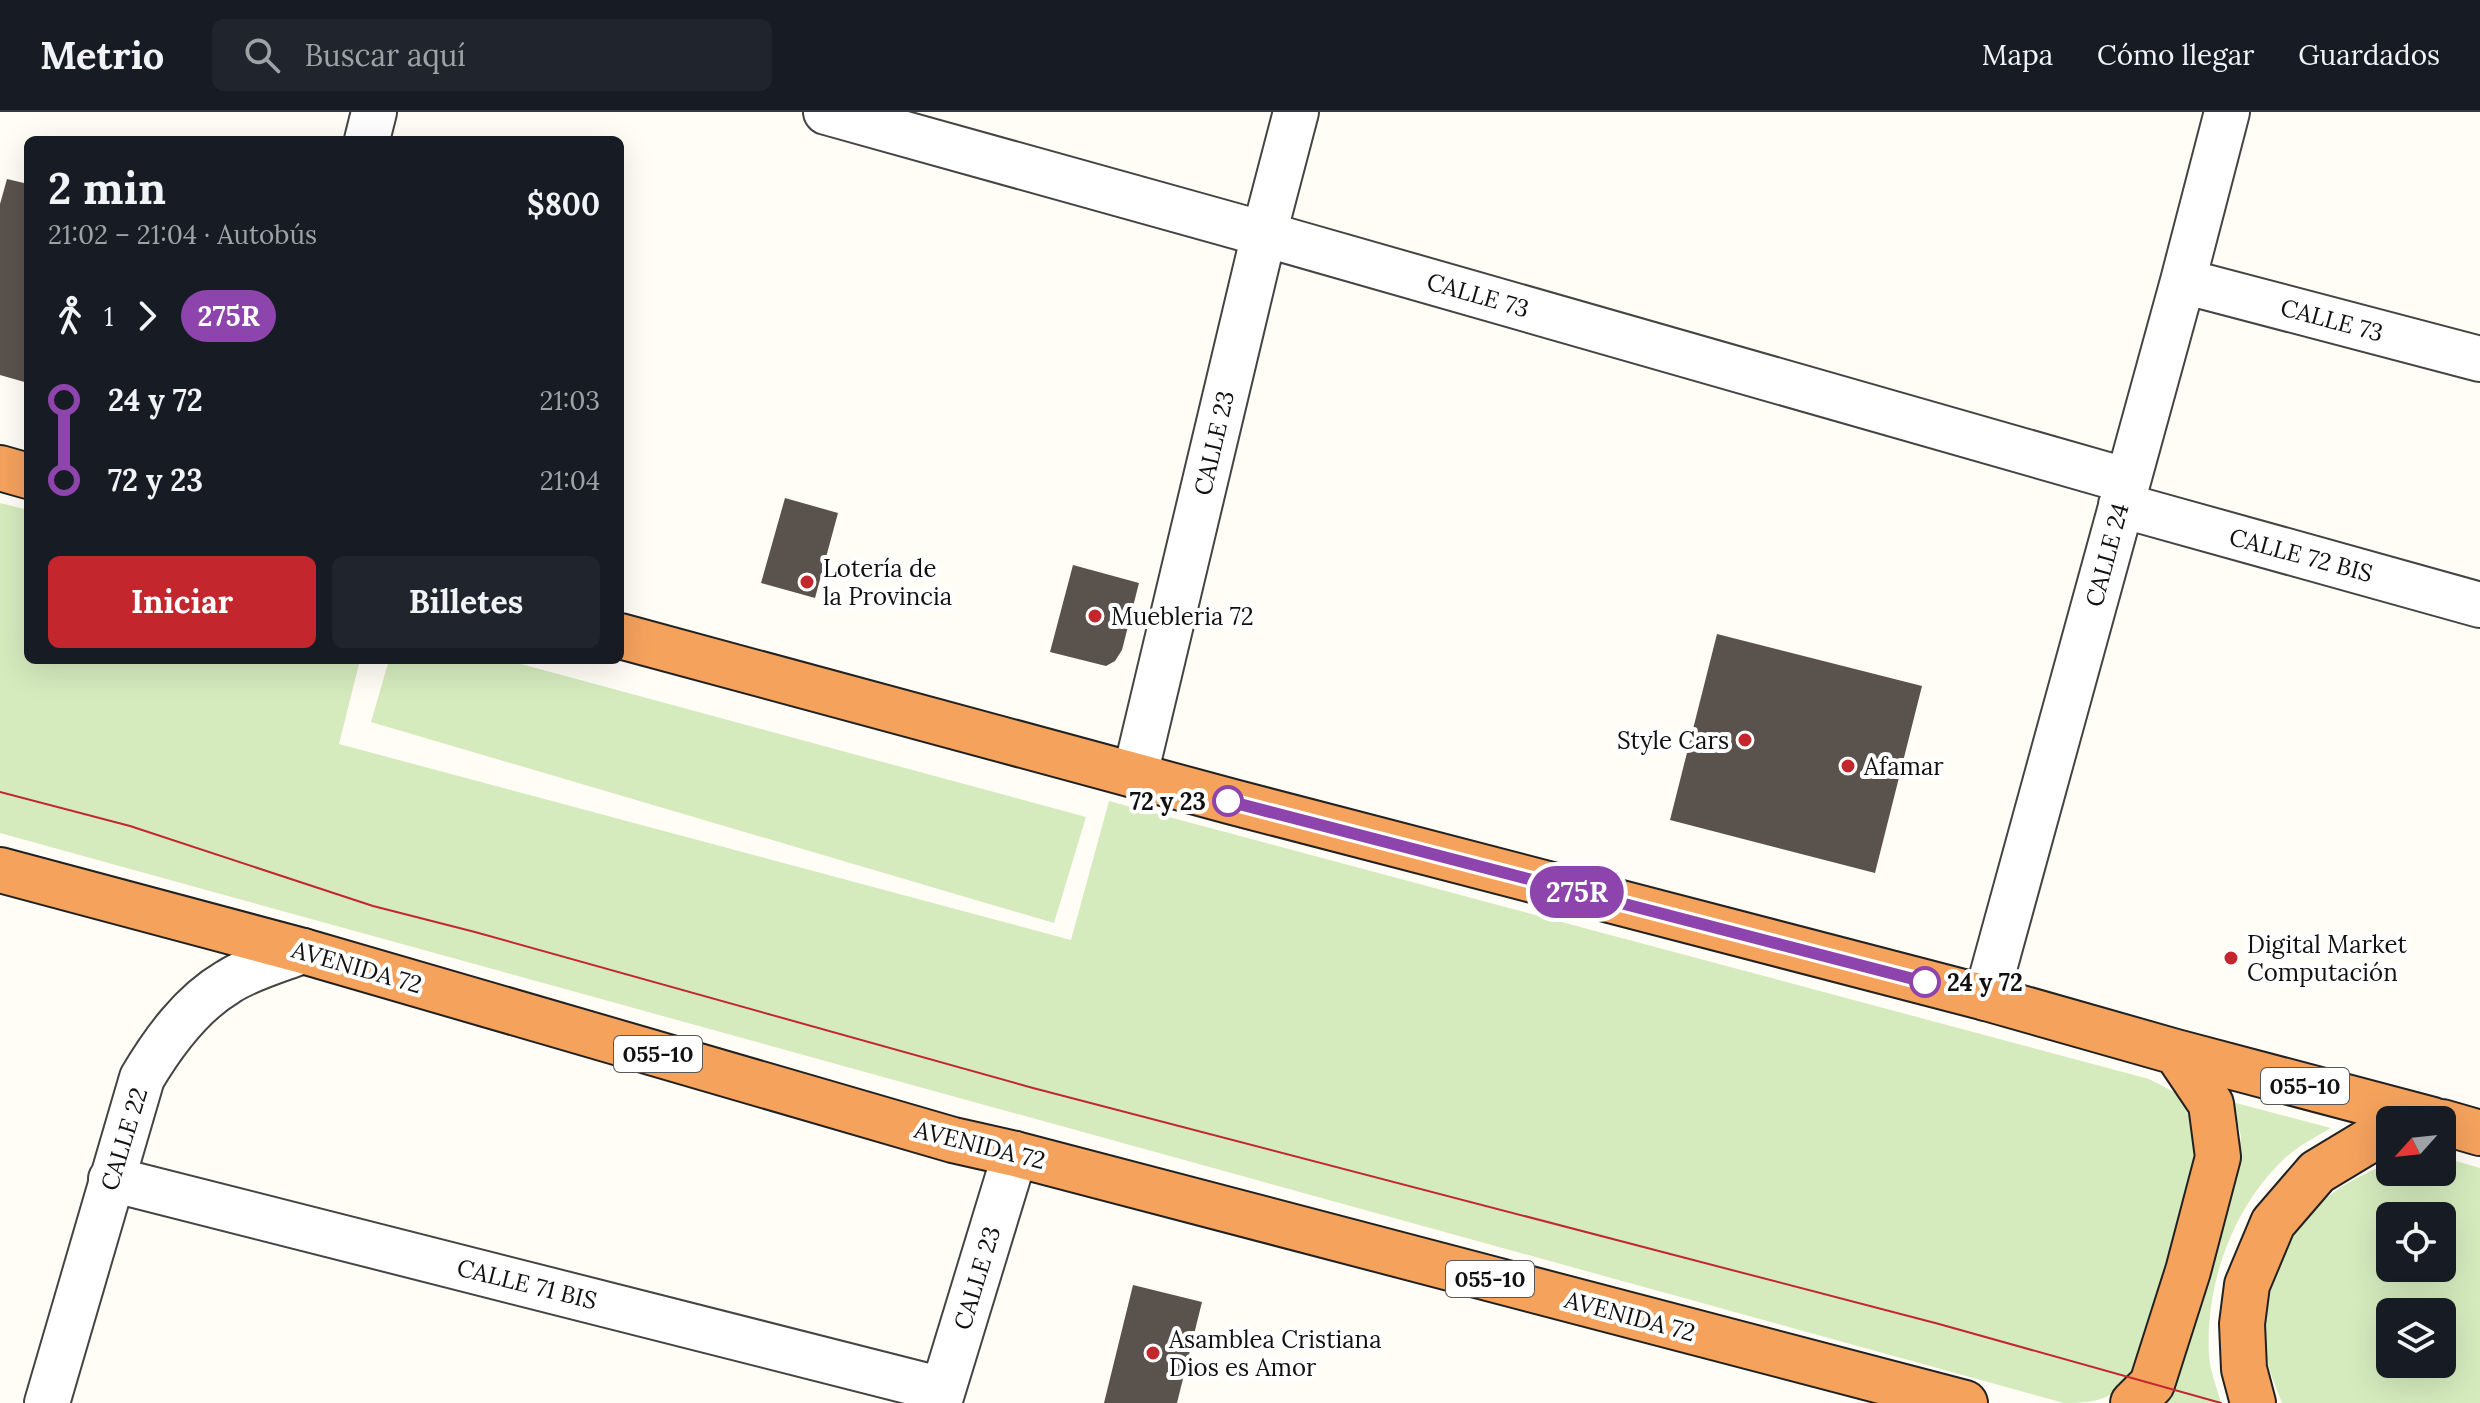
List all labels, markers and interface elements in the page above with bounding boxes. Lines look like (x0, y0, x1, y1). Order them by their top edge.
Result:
search box (212, 19, 772, 91)
text: Metrio (40, 31, 164, 79)
icon: search (240, 33, 284, 77)
text: Buscar aquí (304, 36, 466, 74)
text: Mapa (1982, 37, 2053, 73)
text: Cómo llegar (2097, 37, 2254, 73)
text: Guardados (2298, 37, 2440, 73)
text: 2 min (48, 160, 166, 216)
text: $800 (527, 185, 600, 223)
text: 21:02 – 21:04 · Autobús (48, 218, 317, 251)
street label: CALLE 73 (1423, 266, 1533, 324)
street label: CALLE 73 (2277, 291, 2387, 349)
icon: walk (48, 294, 92, 338)
icon: forward (125, 294, 169, 338)
text: 275R (197, 298, 260, 334)
text: 1 (104, 300, 113, 333)
text: 24 y 72 (108, 381, 203, 419)
text: 21:03 (539, 384, 600, 417)
street label: CALLE 23 (1187, 388, 1241, 498)
text: 72 y 23 (108, 461, 203, 499)
text: 21:04 (540, 464, 600, 497)
street label: CALLE 24 (2078, 500, 2136, 610)
street label: CALLE 72 BIS (2226, 521, 2376, 589)
place label: Lotería de la Provincia (823, 553, 952, 612)
button: Iniciar (48, 556, 316, 648)
button: Billetes (332, 556, 600, 648)
marker: Lotería de la Provincia (798, 573, 816, 591)
place label: Muebleria 72 (1111, 601, 1254, 632)
marker: Muebleria 72 (1086, 607, 1104, 625)
place label: Style Cars (1617, 725, 1729, 756)
marker: Style Cars (1736, 731, 1754, 749)
place label: Afamar (1863, 751, 1944, 782)
marker: Afamar (1839, 757, 1857, 775)
place label: 72 y 23 (1130, 786, 1206, 817)
marker: 72 y 23 (1213, 786, 1243, 816)
line badge: 275R (1521, 866, 1633, 918)
text: 275R (1546, 874, 1608, 910)
place label: Digital Market Computación (2247, 929, 2407, 988)
street label: AVENIDA 72 (287, 933, 426, 1000)
marker: Digital Market Computación (2222, 949, 2240, 967)
marker: 24 y 72 (1910, 967, 1940, 997)
place label: 24 y 72 (1947, 967, 2023, 998)
road number: 055-10 (614, 1036, 702, 1072)
road number: 055-10 (2261, 1068, 2349, 1104)
street label: CALLE 22 (94, 1084, 154, 1194)
north arrow (2376, 1106, 2456, 1186)
map controls (2376, 1106, 2456, 1378)
street label: AVENIDA 72 (910, 1114, 1049, 1176)
button: locate (2376, 1202, 2456, 1282)
street label: CALLE 23 (947, 1223, 1007, 1333)
street label: CALLE 71 BIS (454, 1252, 600, 1316)
road number: 055-10 (1446, 1261, 1534, 1297)
street label: AVENIDA 72 (1560, 1283, 1699, 1348)
button: layers (2376, 1298, 2456, 1378)
place label: Asamblea Cristiana Dios es Amor (1168, 1324, 1382, 1383)
marker: Asamblea Cristiana Dios es Amor (1144, 1344, 1162, 1362)

